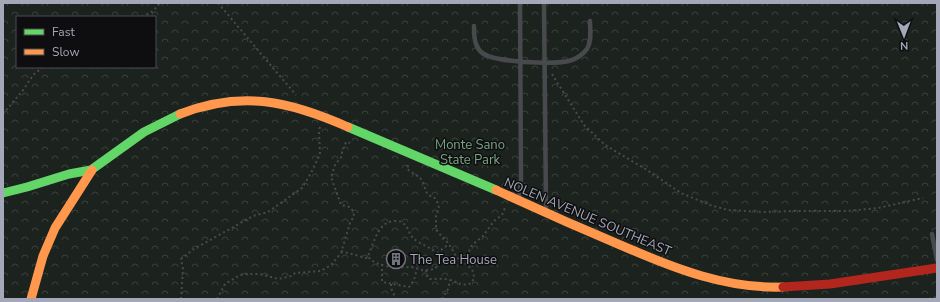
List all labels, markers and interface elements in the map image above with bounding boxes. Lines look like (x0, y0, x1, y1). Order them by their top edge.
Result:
legend (16, 16, 156, 68)
north arrow (884, 16, 924, 56)
text: Fast (52, 24, 75, 40)
text: N (900, 38, 908, 53)
text: Slow (52, 44, 80, 60)
park label: Monte Sano State Park (435, 136, 505, 169)
street label: NOLEN AVENUE SOUTHEAST (501, 173, 674, 260)
building icon: The Tea House (385, 248, 407, 270)
place label: The Tea House (410, 251, 497, 269)

